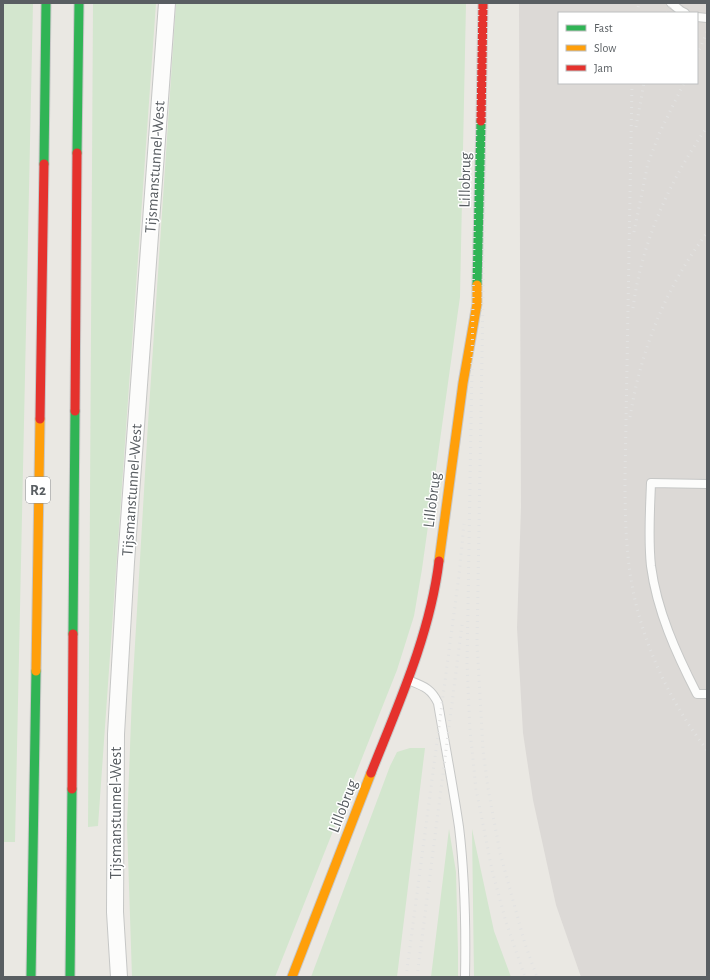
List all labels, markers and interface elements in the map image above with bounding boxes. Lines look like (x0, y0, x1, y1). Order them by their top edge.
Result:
legend (558, 12, 698, 84)
text: Fast (594, 22, 613, 34)
text: Slow (594, 42, 616, 54)
text: Jam (594, 62, 613, 74)
street label: Tijsmanstunnel-West (142, 100, 169, 234)
street label: Lillobrug (457, 152, 473, 208)
street label: Tijsmanstunnel-West (119, 423, 146, 557)
street label: Lillobrug (421, 471, 443, 529)
road number: R2 (26, 477, 50, 503)
street label: Tijsmanstunnel-West (108, 747, 125, 879)
street label: Lillobrug (326, 777, 360, 835)

